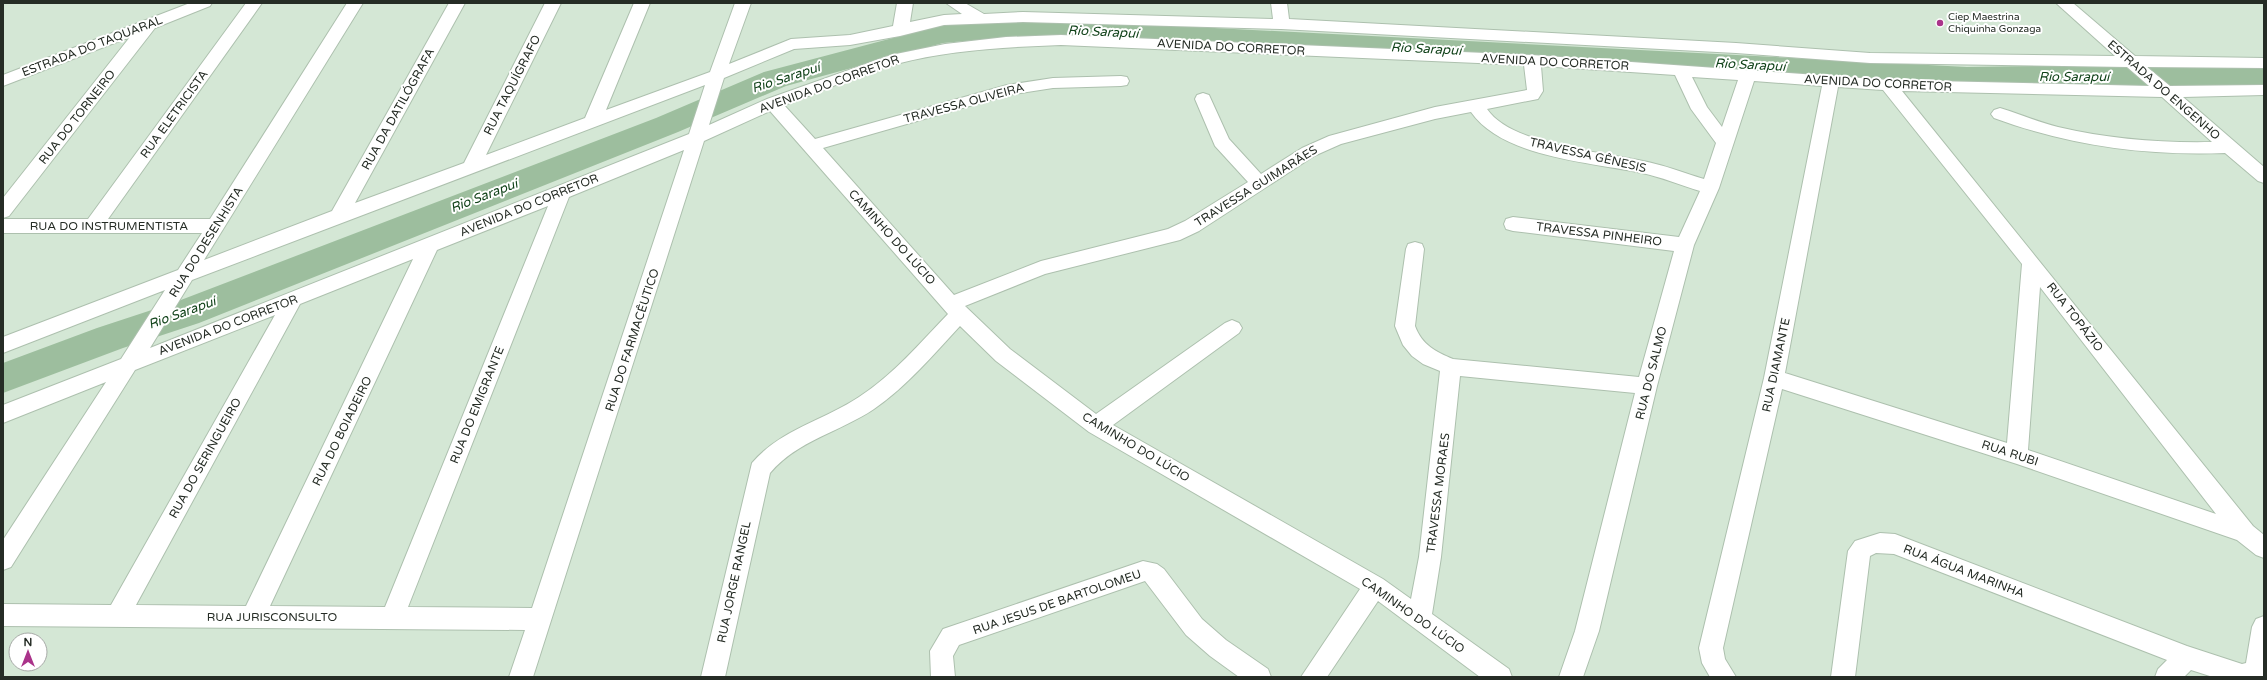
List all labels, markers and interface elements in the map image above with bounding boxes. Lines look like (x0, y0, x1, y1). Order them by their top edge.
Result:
place label: Ciep Maestrina Chiquinha Gonzaga (1948, 11, 2041, 35)
street label: ESTRADA DO TAQUARAL (20, 13, 164, 79)
marker: Ciep Maestrina Chiquinha Gonzaga (1935, 18, 1945, 28)
water label: Rio Sarapuí (1067, 22, 1141, 42)
street label: RUA TAQUÍGRAFO (481, 32, 543, 137)
street label: AVENIDA DO CORRETOR (1157, 36, 1305, 58)
street label: ESTRADA DO ENGENHO (2105, 37, 2223, 143)
water label: Rio Sarapuí (1390, 39, 1464, 59)
street label: RUA DA DATILÓGRAFA (359, 46, 437, 172)
street label: AVENIDA DO CORRETOR (1481, 51, 1629, 73)
street label: AVENIDA DO CORRETOR (757, 52, 901, 116)
water label: Rio Sarapuí (1714, 55, 1788, 75)
water label: Rio Sarapuí (750, 59, 825, 97)
street label: RUA DO TORNEIRO (36, 67, 118, 167)
street label: RUA ELETRICISTA (137, 67, 211, 161)
water label: Rio Sarapuí (2039, 69, 2112, 85)
street label: AVENIDA DO CORRETOR (1804, 72, 1952, 94)
street label: TRAVESSA OLIVEIRA (902, 80, 1026, 126)
street label: TRAVESSA GÊNESIS (1528, 135, 1648, 175)
street label: TRAVESSA GUIMARÃES (1192, 142, 1320, 230)
street label: AVENIDA DO CORRETOR (458, 171, 600, 239)
water label: Rio Sarapuí (448, 175, 522, 216)
street label: RUA DO DESENHISTA (166, 184, 246, 300)
street label: CAMINHO DO LÚCIO (846, 187, 939, 288)
street label: RUA DO INSTRUMENTISTA (30, 219, 188, 233)
street label: TRAVESSA PINHEIRO (1535, 219, 1663, 249)
street label: RUA DO FARMACÊUTICO (602, 266, 662, 413)
street label: RUA TOPÁZIO (2044, 280, 2106, 354)
water label: Rio Sarapuí (146, 292, 221, 333)
street label: AVENIDA DO CORRETOR (156, 292, 300, 358)
street label: RUA DIAMANTE (1759, 316, 1793, 413)
street label: RUA DO SALMO (1633, 325, 1669, 421)
street label: RUA DO EMIGRANTE (447, 344, 507, 466)
street label: RUA DO BOIADEIRO (309, 374, 375, 488)
street label: RUA DO SERINGUEIRO (166, 395, 244, 521)
street label: CAMINHO DO LÚCIO (1080, 409, 1193, 485)
street label: TRAVESSA MORAES (1424, 432, 1452, 554)
street label: RUA RUBI (1980, 437, 2040, 469)
street label: RUA JORGE RANGEL (714, 520, 754, 644)
street label: RUA ÁGUA MARINHA (1902, 541, 2026, 601)
street label: RUA JESUS DE BARTOLOMEU (971, 567, 1143, 637)
street label: CAMINHO DO LÚCIO (1359, 574, 1468, 656)
street label: RUA JURISCONSULTO (207, 610, 337, 624)
north arrow (8, 632, 48, 672)
text: N (24, 636, 32, 649)

